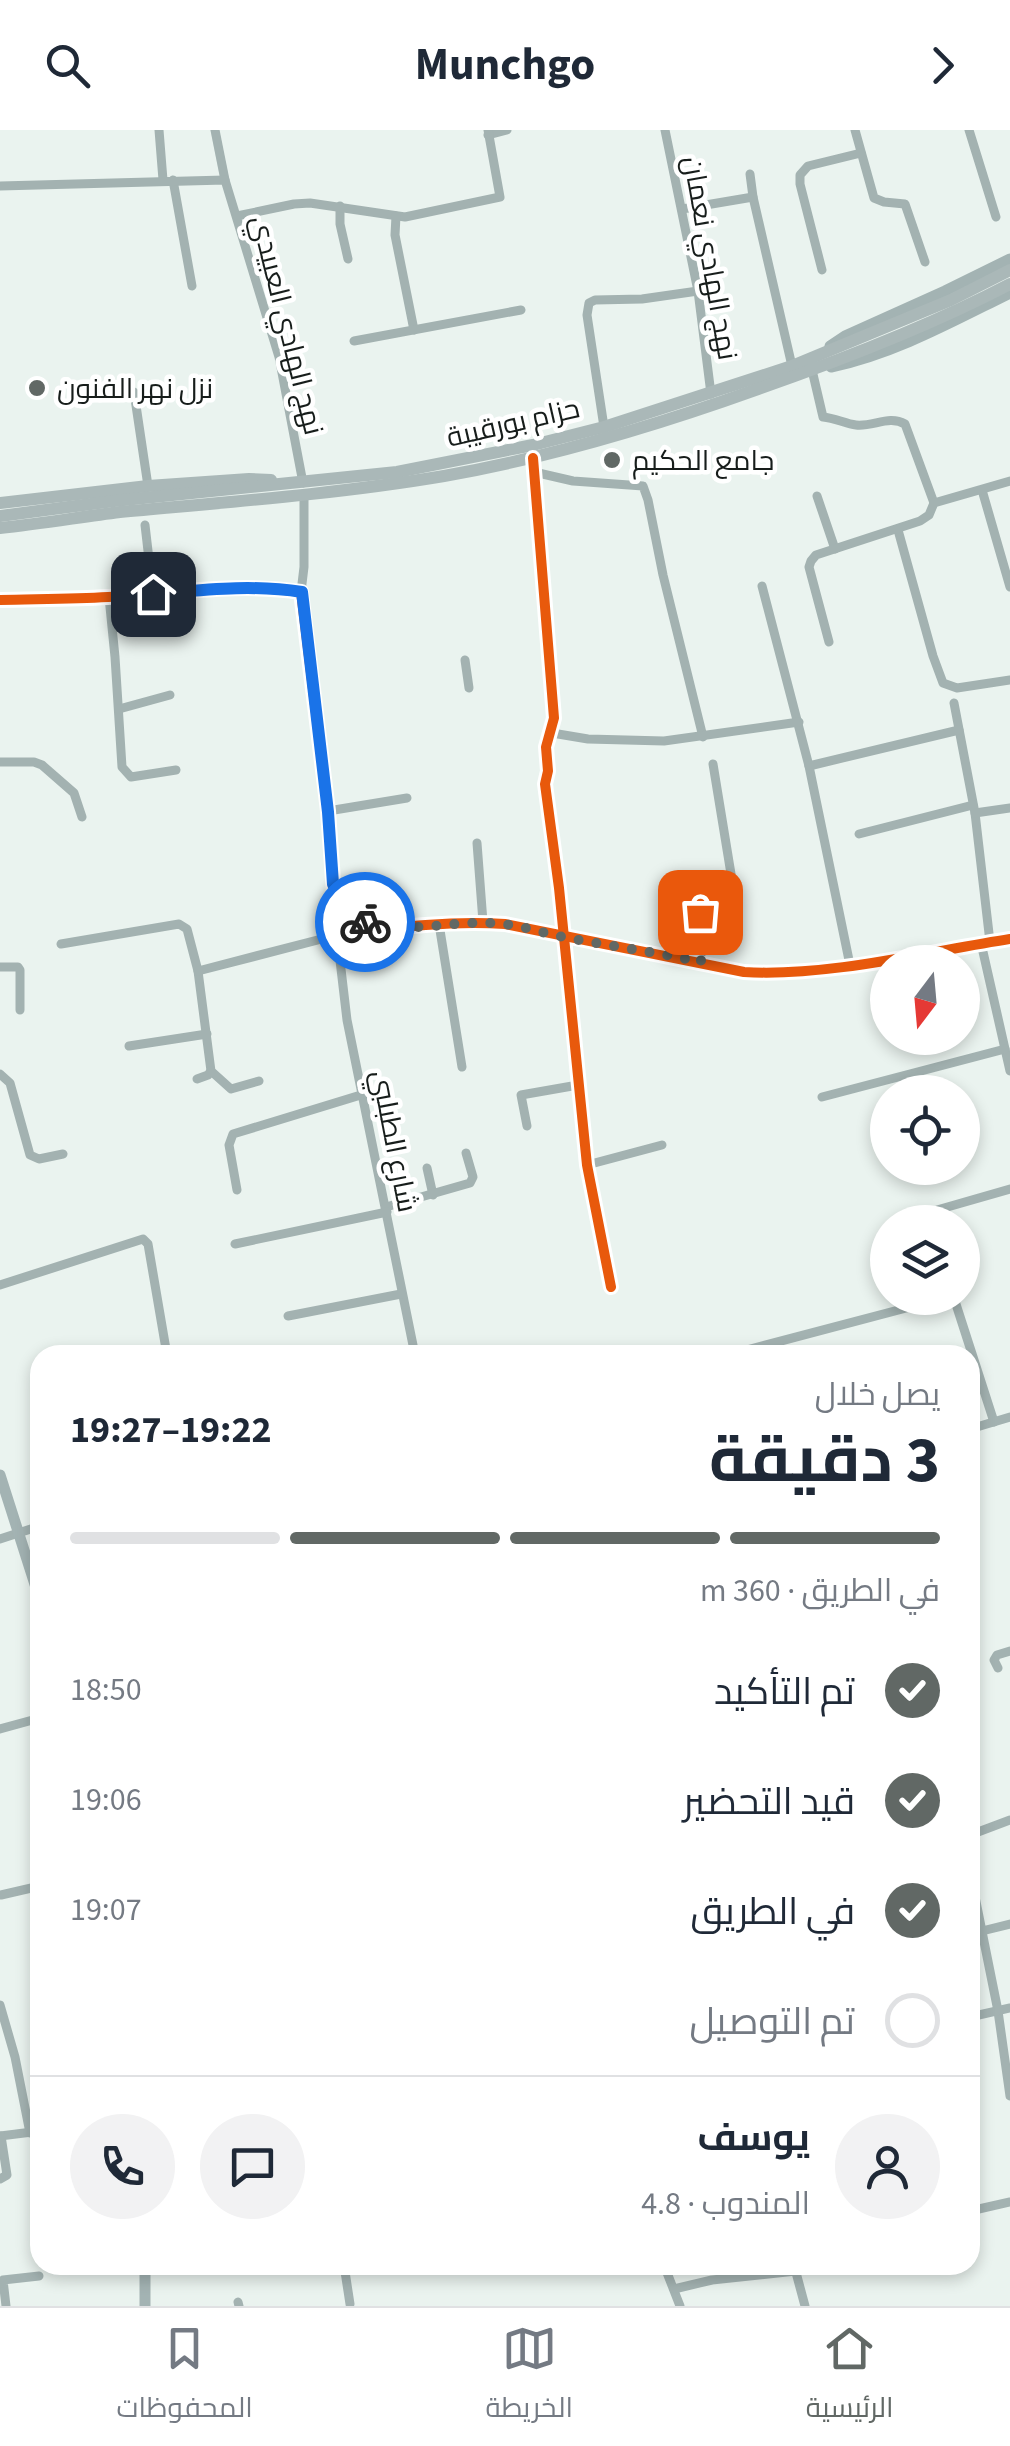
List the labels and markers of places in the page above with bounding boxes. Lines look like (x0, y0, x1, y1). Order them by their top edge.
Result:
place label: نزل نهر الفنون (57, 369, 213, 409)
marker: نزل نهر الفنون (26, 377, 48, 399)
place label: جامع الحكيم (632, 441, 774, 481)
marker: جامع الحكيم (601, 449, 623, 471)
pin (111, 552, 196, 637)
pin (658, 870, 743, 955)

